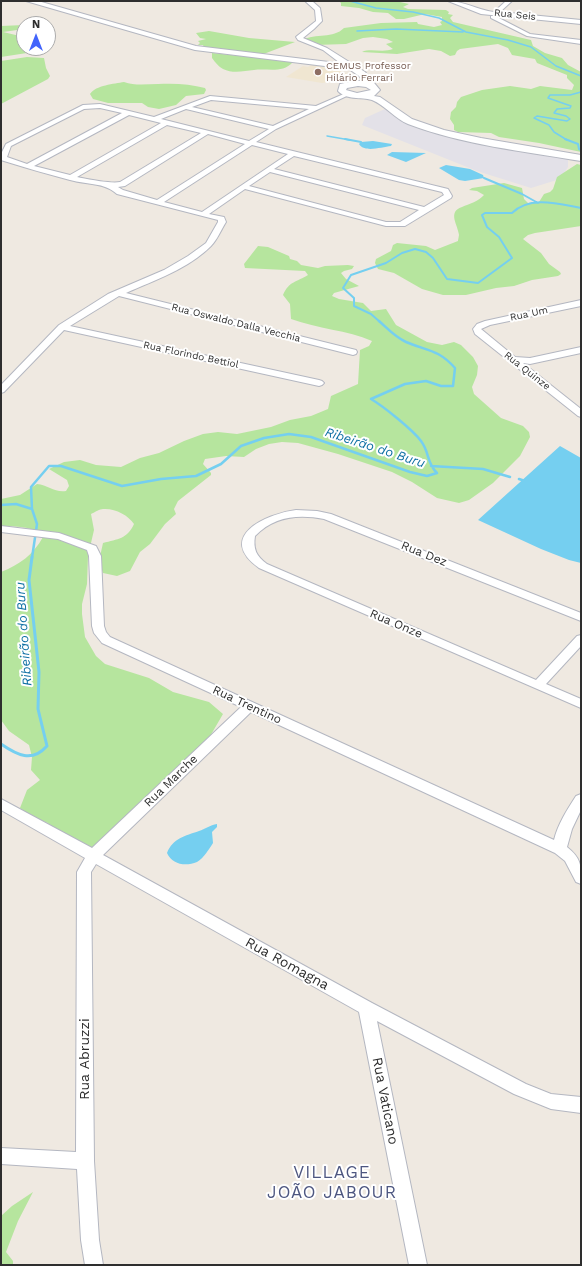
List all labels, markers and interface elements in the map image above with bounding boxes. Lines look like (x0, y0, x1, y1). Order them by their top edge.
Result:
street label: Rua Seis (494, 7, 536, 23)
north arrow (16, 16, 56, 56)
text: N (32, 18, 40, 31)
place label: CEMUS Professor Hilário Ferrari (326, 60, 411, 84)
marker: CEMUS Professor Hilário Ferrari (313, 67, 323, 77)
street label: Rua Oswaldo Dalla Vecchia (170, 301, 302, 345)
street label: Rua Um (509, 304, 549, 324)
street label: Rua Florindo Bettiol (142, 339, 240, 371)
street label: Rua Quinze (502, 349, 552, 393)
water label: Ribeirão do Buru (323, 424, 427, 472)
street label: Rua Dez (399, 538, 449, 570)
water label: Ribeirão do Buru (13, 581, 35, 687)
street label: Rua Onze (368, 606, 424, 642)
street label: Rua Trentino (210, 683, 284, 727)
street label: Rua Marche (141, 752, 201, 810)
street label: Rua Romagna (242, 934, 332, 994)
street label: Rua Abruzzi (77, 1018, 93, 1100)
street label: Rua Vaticano (368, 1056, 402, 1146)
district label: VILLAGE JOÃO JABOUR (267, 1163, 397, 1203)

